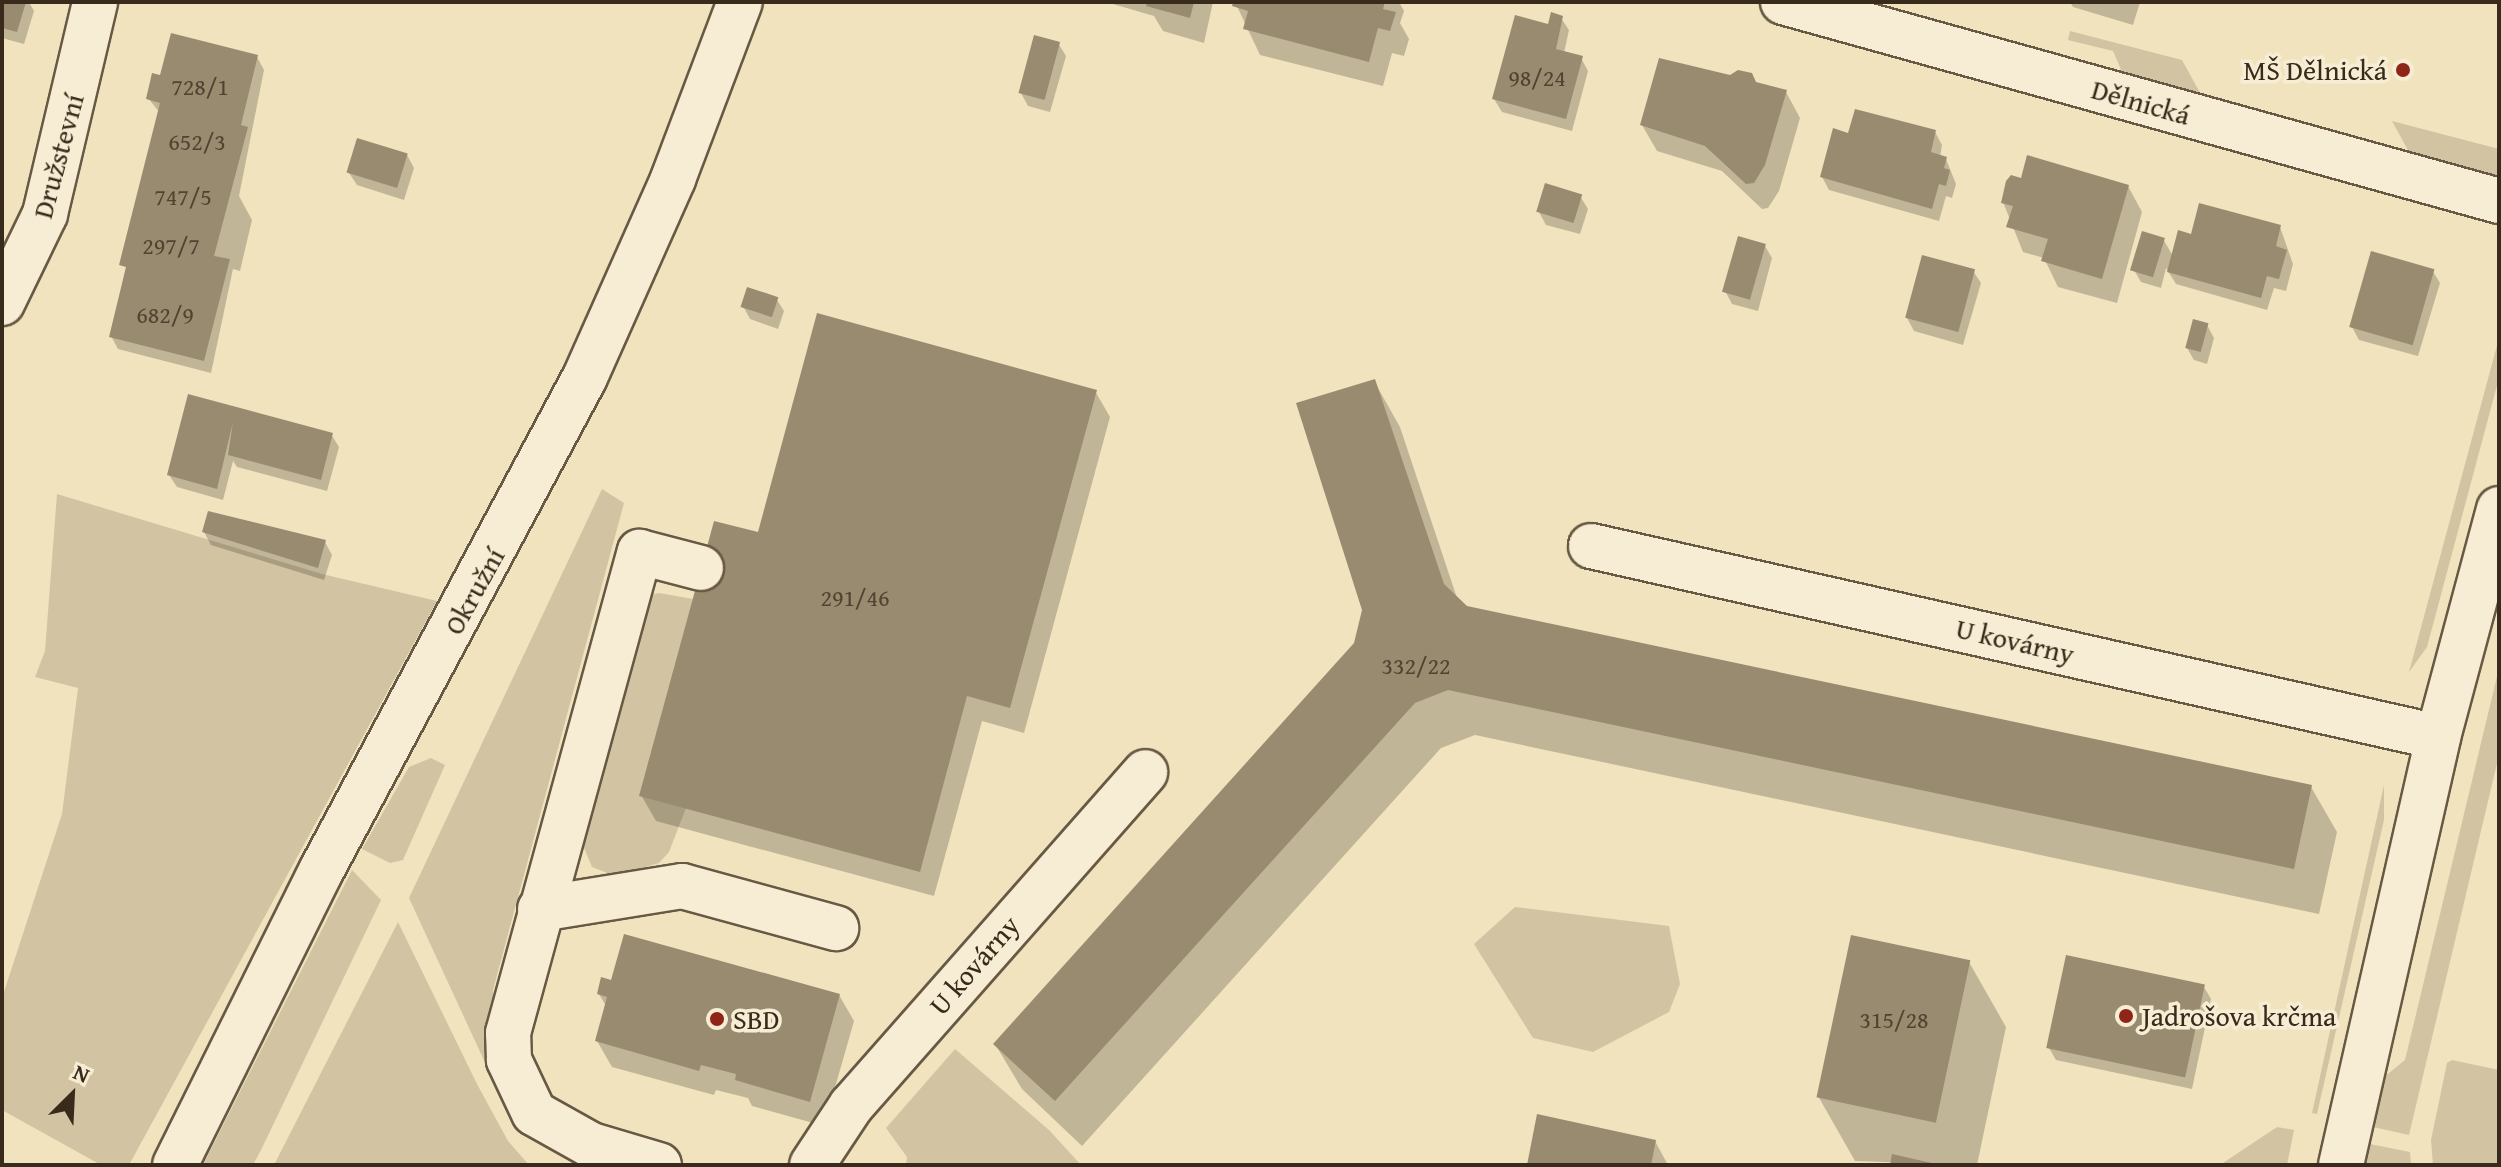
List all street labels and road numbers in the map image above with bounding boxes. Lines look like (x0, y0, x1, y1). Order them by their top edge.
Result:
street label: Dělnická (2088, 72, 2194, 132)
street label: Družstevní (25, 90, 91, 222)
street label: Okružní (437, 542, 511, 640)
street label: U kovárny (1953, 611, 2077, 671)
street label: U kovárny (922, 909, 1026, 1021)

